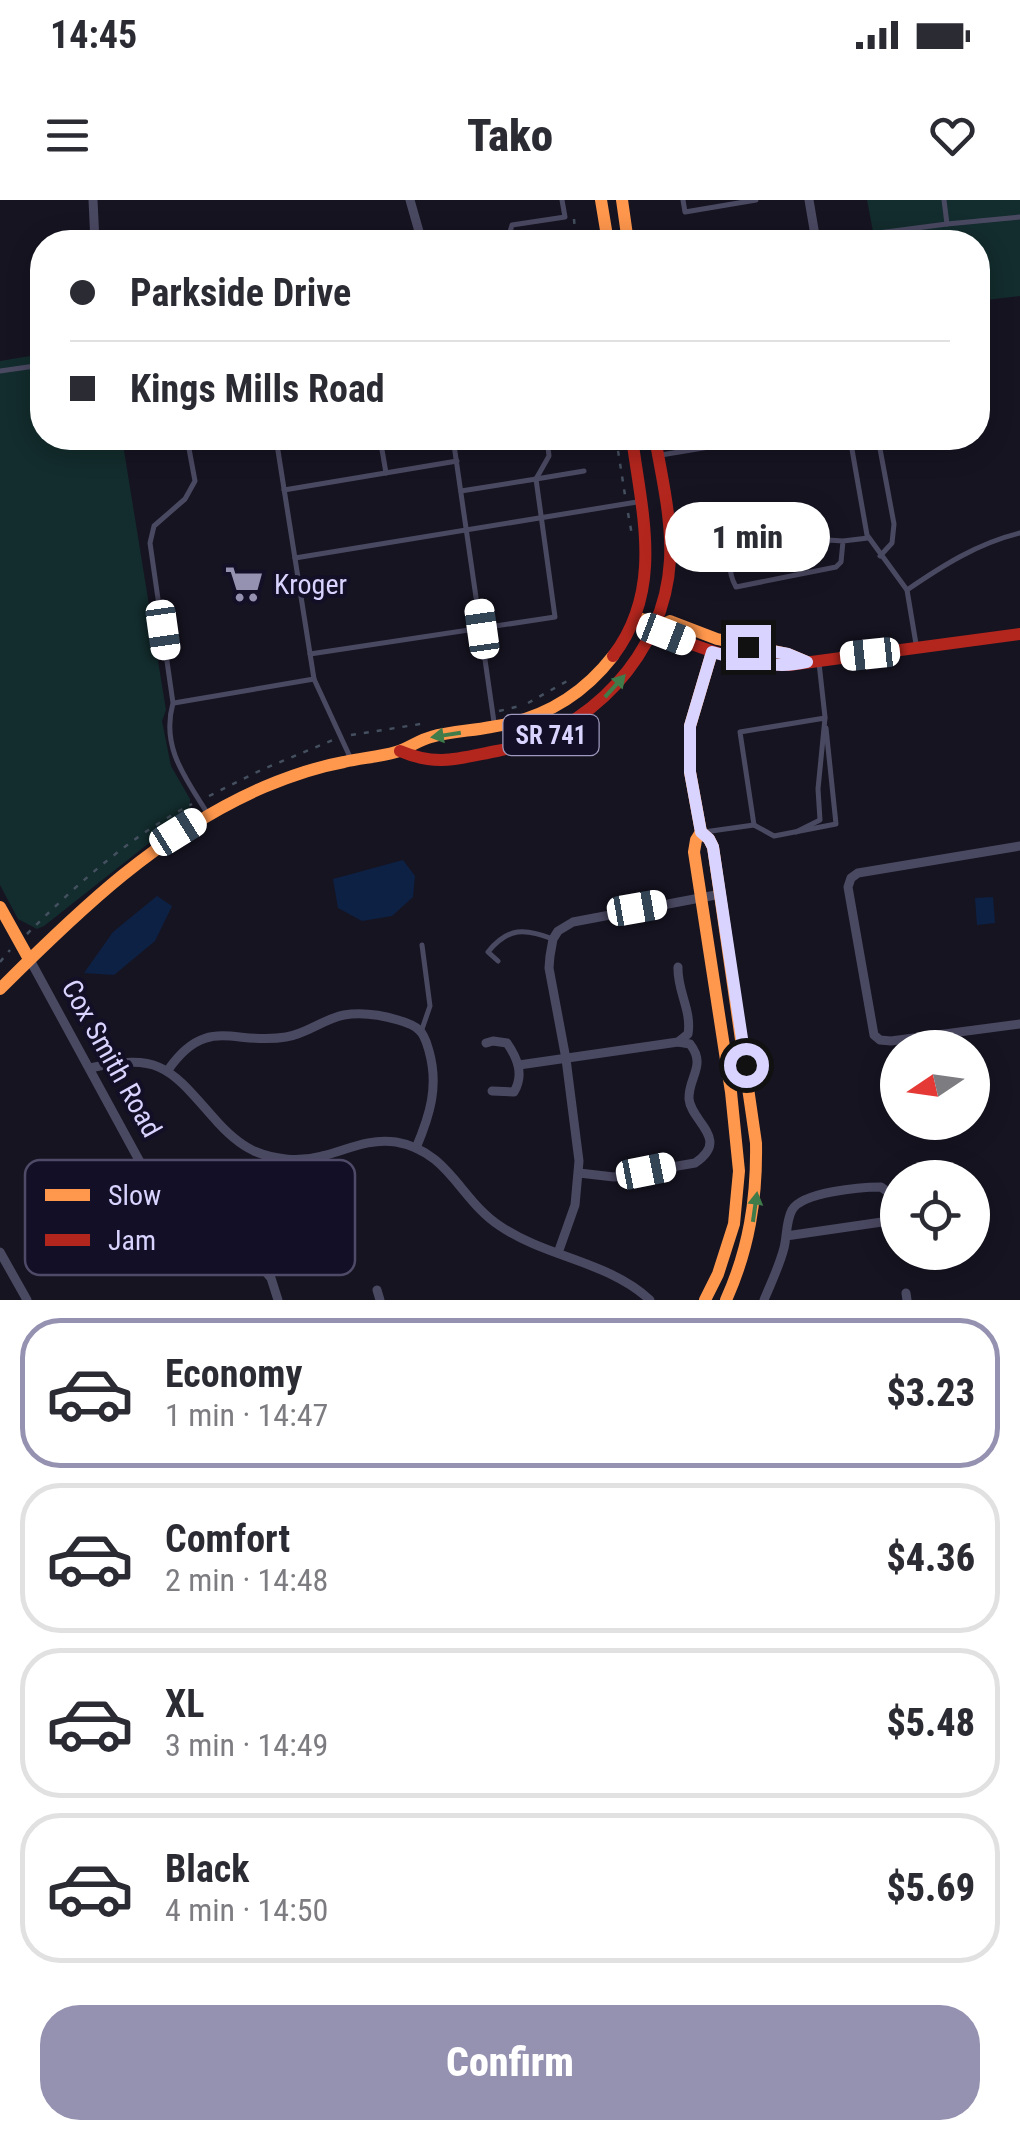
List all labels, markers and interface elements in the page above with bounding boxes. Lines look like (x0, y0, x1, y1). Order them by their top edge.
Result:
text: 14:45 (50, 13, 137, 57)
icon: menu (40, 108, 95, 163)
icon: heart (925, 108, 980, 163)
text: Tako (467, 109, 553, 162)
text: Parkside Drive (130, 271, 351, 315)
text: Kings Mills Road (130, 367, 385, 411)
callout: 1 min (666, 502, 830, 572)
text: 1 min (712, 518, 783, 556)
supermarket icon: Kroger (223, 563, 265, 605)
place label: Kroger (274, 568, 347, 601)
car (463, 597, 501, 661)
car (144, 598, 182, 662)
car (633, 609, 699, 659)
route end (726, 625, 771, 670)
car (839, 636, 901, 672)
one-way arrow (604, 675, 627, 699)
road number: SR 741 (504, 715, 598, 755)
one-way arrow (430, 728, 461, 743)
car (145, 803, 211, 861)
car (605, 888, 669, 928)
street label: Cox Smith Road (55, 974, 168, 1143)
north arrow (880, 1030, 990, 1140)
map controls (880, 1030, 990, 1270)
route start (724, 1043, 769, 1088)
car (614, 1151, 678, 1191)
legend (25, 1160, 355, 1275)
button: locate (880, 1160, 990, 1270)
text: Slow (108, 1179, 161, 1212)
one-way arrow (747, 1191, 763, 1223)
text: Jam (108, 1224, 156, 1257)
icon: car (45, 1348, 135, 1438)
text: Economy (165, 1352, 302, 1396)
text: $3.23 (886, 1371, 975, 1415)
text: 1 min · 14:47 (165, 1396, 328, 1434)
icon: car (45, 1513, 135, 1603)
text: Comfort (165, 1517, 290, 1561)
text: $4.36 (886, 1536, 975, 1580)
text: 2 min · 14:48 (165, 1561, 328, 1599)
icon: car (45, 1678, 135, 1768)
text: XL (165, 1682, 204, 1726)
text: $5.48 (886, 1701, 975, 1745)
text: 3 min · 14:49 (165, 1726, 328, 1764)
icon: car (45, 1843, 135, 1933)
text: Black (165, 1847, 249, 1891)
text: $5.69 (886, 1866, 975, 1910)
text: 4 min · 14:50 (165, 1891, 328, 1929)
button: Confirm (40, 2005, 980, 2120)

